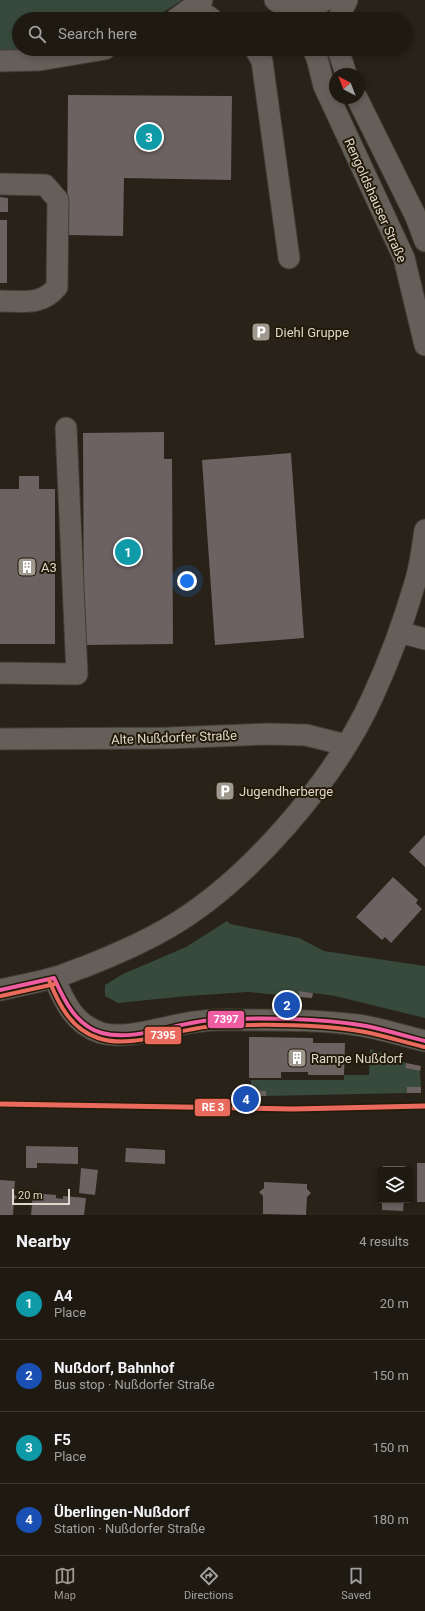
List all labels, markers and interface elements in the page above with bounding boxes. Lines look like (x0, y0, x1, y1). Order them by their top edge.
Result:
search box (12, 12, 413, 56)
icon: search (26, 23, 48, 45)
text: Search here (58, 25, 137, 43)
north arrow (329, 68, 365, 104)
pin: 3 (136, 122, 162, 152)
street label: Rengoldshauser Straße (341, 136, 410, 265)
parking icon: Diehl Gruppe (250, 321, 272, 343)
place label: Diehl Gruppe (275, 325, 349, 340)
pin: 1 (115, 537, 141, 567)
building icon: A3 (16, 556, 38, 578)
place label: A3 (41, 560, 57, 575)
your location (177, 571, 197, 591)
street label: Alte Nußdorfer Straße (111, 728, 237, 747)
parking icon: Jugendherberge (214, 780, 236, 802)
place label: Jugendherberge (239, 784, 333, 799)
pin: 2 (274, 990, 300, 1020)
line badge: 7397 (207, 1010, 245, 1029)
text: 7397 (213, 1013, 239, 1026)
line badge: 7395 (144, 1026, 182, 1045)
text: 7395 (150, 1029, 176, 1042)
building icon: Rampe Nußdorf (286, 1047, 308, 1069)
place label: Rampe Nußdorf (311, 1051, 403, 1066)
pin: 4 (233, 1084, 259, 1114)
line badge: RE 3 (194, 1098, 231, 1117)
text: RE 3 (202, 1101, 224, 1114)
map controls (377, 1167, 413, 1203)
button: layers (377, 1167, 413, 1203)
scale bar (12, 1187, 70, 1206)
text: 20 m (18, 1189, 43, 1202)
text: Nearby (16, 1231, 71, 1251)
text: 4 results (359, 1234, 409, 1249)
text: A4 (54, 1287, 73, 1305)
text: 1 (25, 1296, 33, 1311)
text: 20 m (380, 1296, 409, 1311)
text: Place (54, 1305, 86, 1320)
text: Nußdorf, Bahnhof (54, 1359, 174, 1377)
text: 2 (25, 1368, 33, 1383)
text: 150 m (372, 1368, 409, 1383)
text: Bus stop · Nußdorfer Straße (54, 1377, 215, 1392)
text: F5 (54, 1431, 71, 1449)
text: 3 (25, 1440, 33, 1455)
text: 150 m (372, 1440, 409, 1455)
text: Place (54, 1449, 86, 1464)
text: Überlingen-Nußdorf (54, 1503, 190, 1521)
text: 4 (25, 1512, 33, 1527)
text: 180 m (372, 1512, 409, 1527)
text: Station · Nußdorfer Straße (54, 1521, 205, 1536)
tab: Map (54, 1565, 76, 1602)
tab: Directions (184, 1565, 233, 1602)
tab: Saved (341, 1565, 371, 1602)

